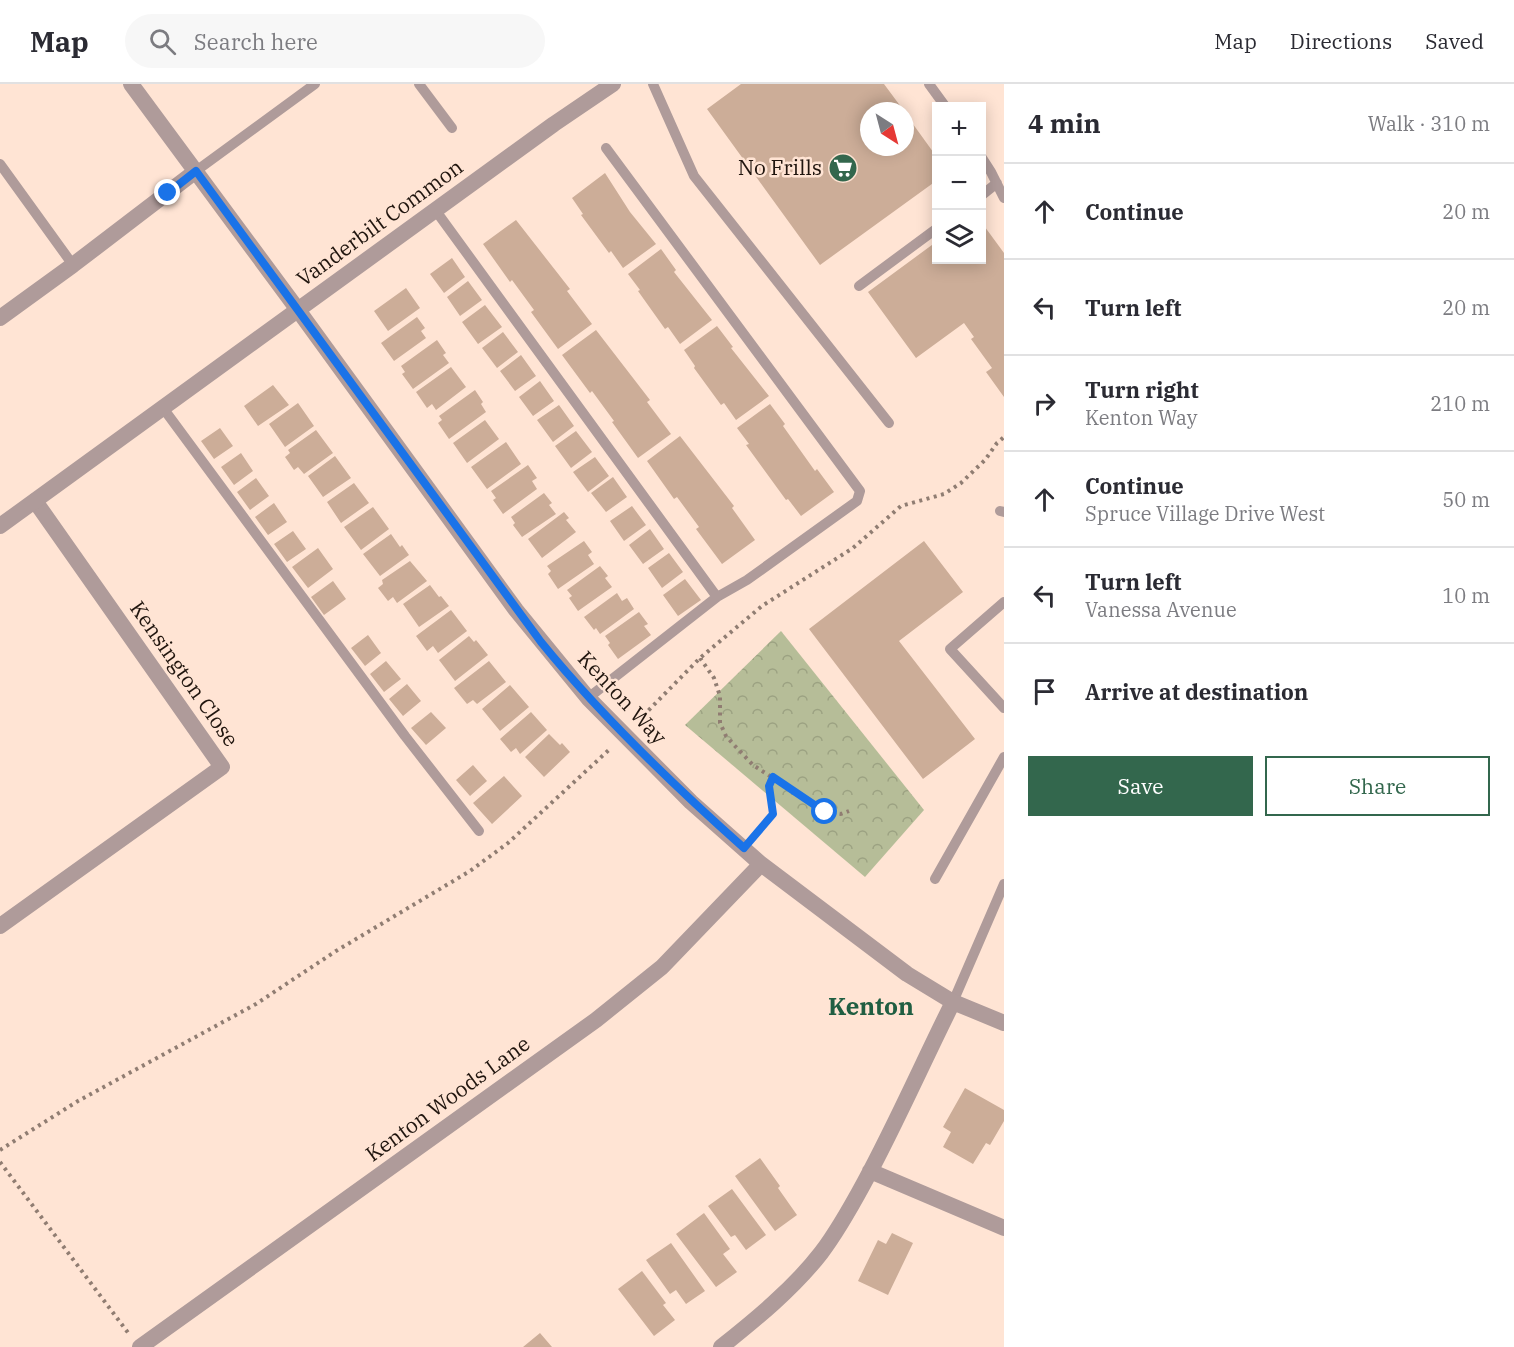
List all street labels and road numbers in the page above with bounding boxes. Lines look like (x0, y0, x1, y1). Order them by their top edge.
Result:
street label: Vanderbilt Common (291, 152, 468, 292)
street label: Kensington Close (124, 595, 245, 752)
street label: Kenton Way (572, 645, 674, 751)
street label: Kenton Woods Lane (360, 1029, 535, 1167)

